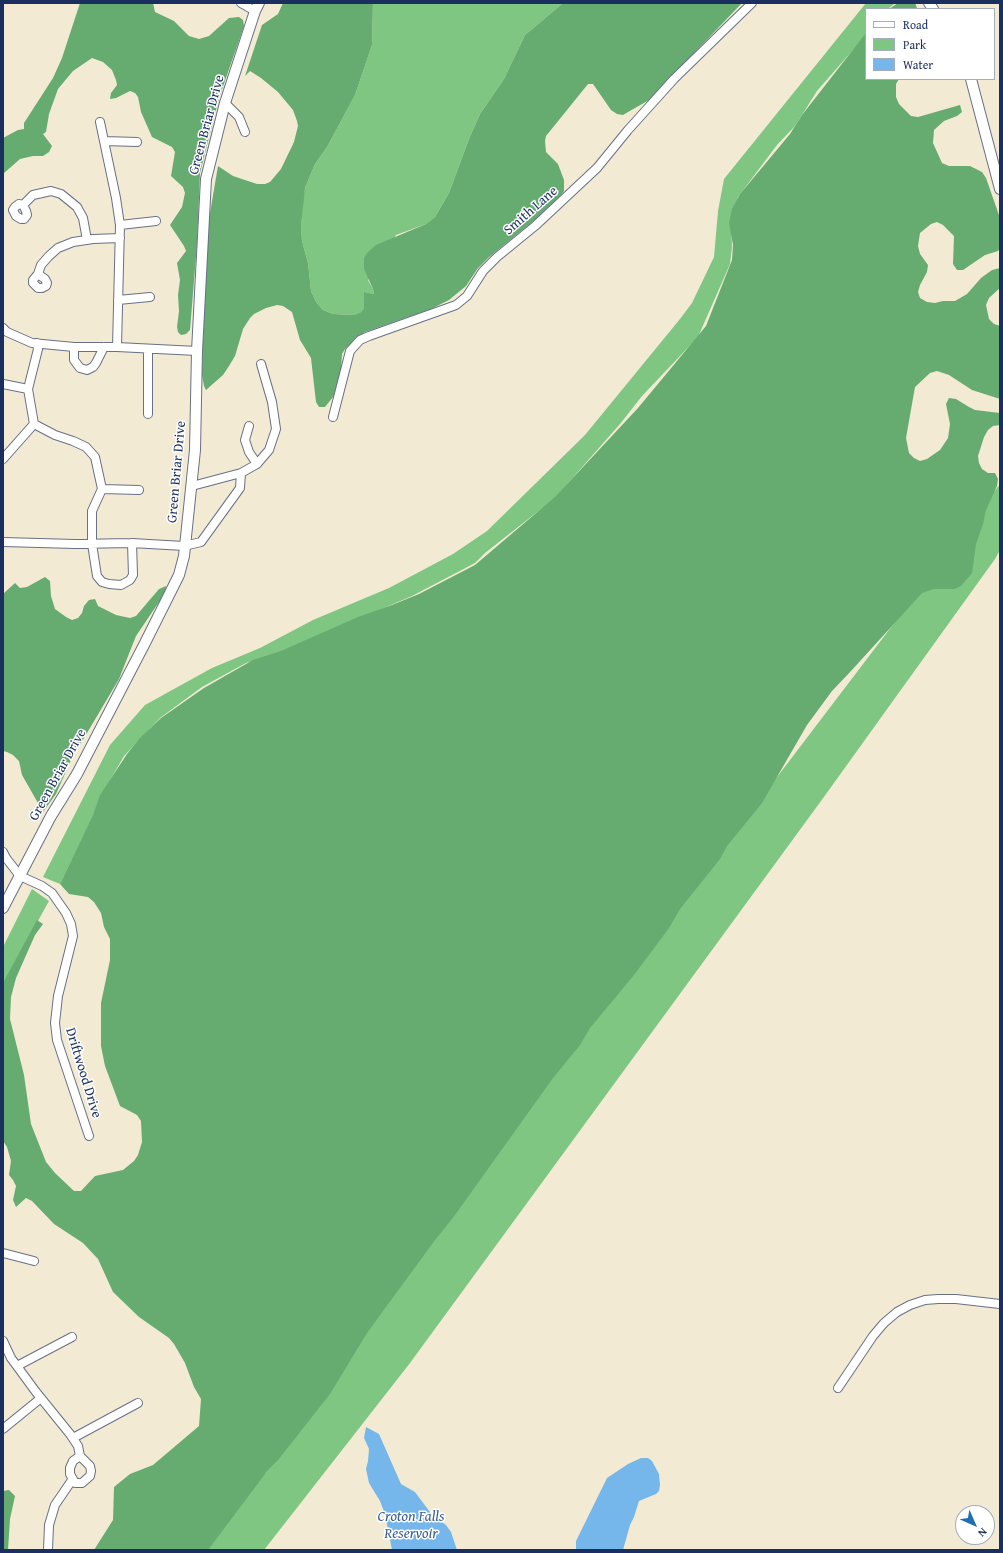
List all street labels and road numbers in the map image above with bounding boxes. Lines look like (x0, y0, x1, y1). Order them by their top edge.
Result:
street label: Green Briar Drive (186, 73, 228, 177)
street label: Smith Lane (501, 183, 561, 239)
street label: Green Briar Drive (164, 420, 190, 524)
street label: Green Briar Drive (26, 726, 90, 824)
street label: Driftwood Drive (61, 1026, 105, 1120)

